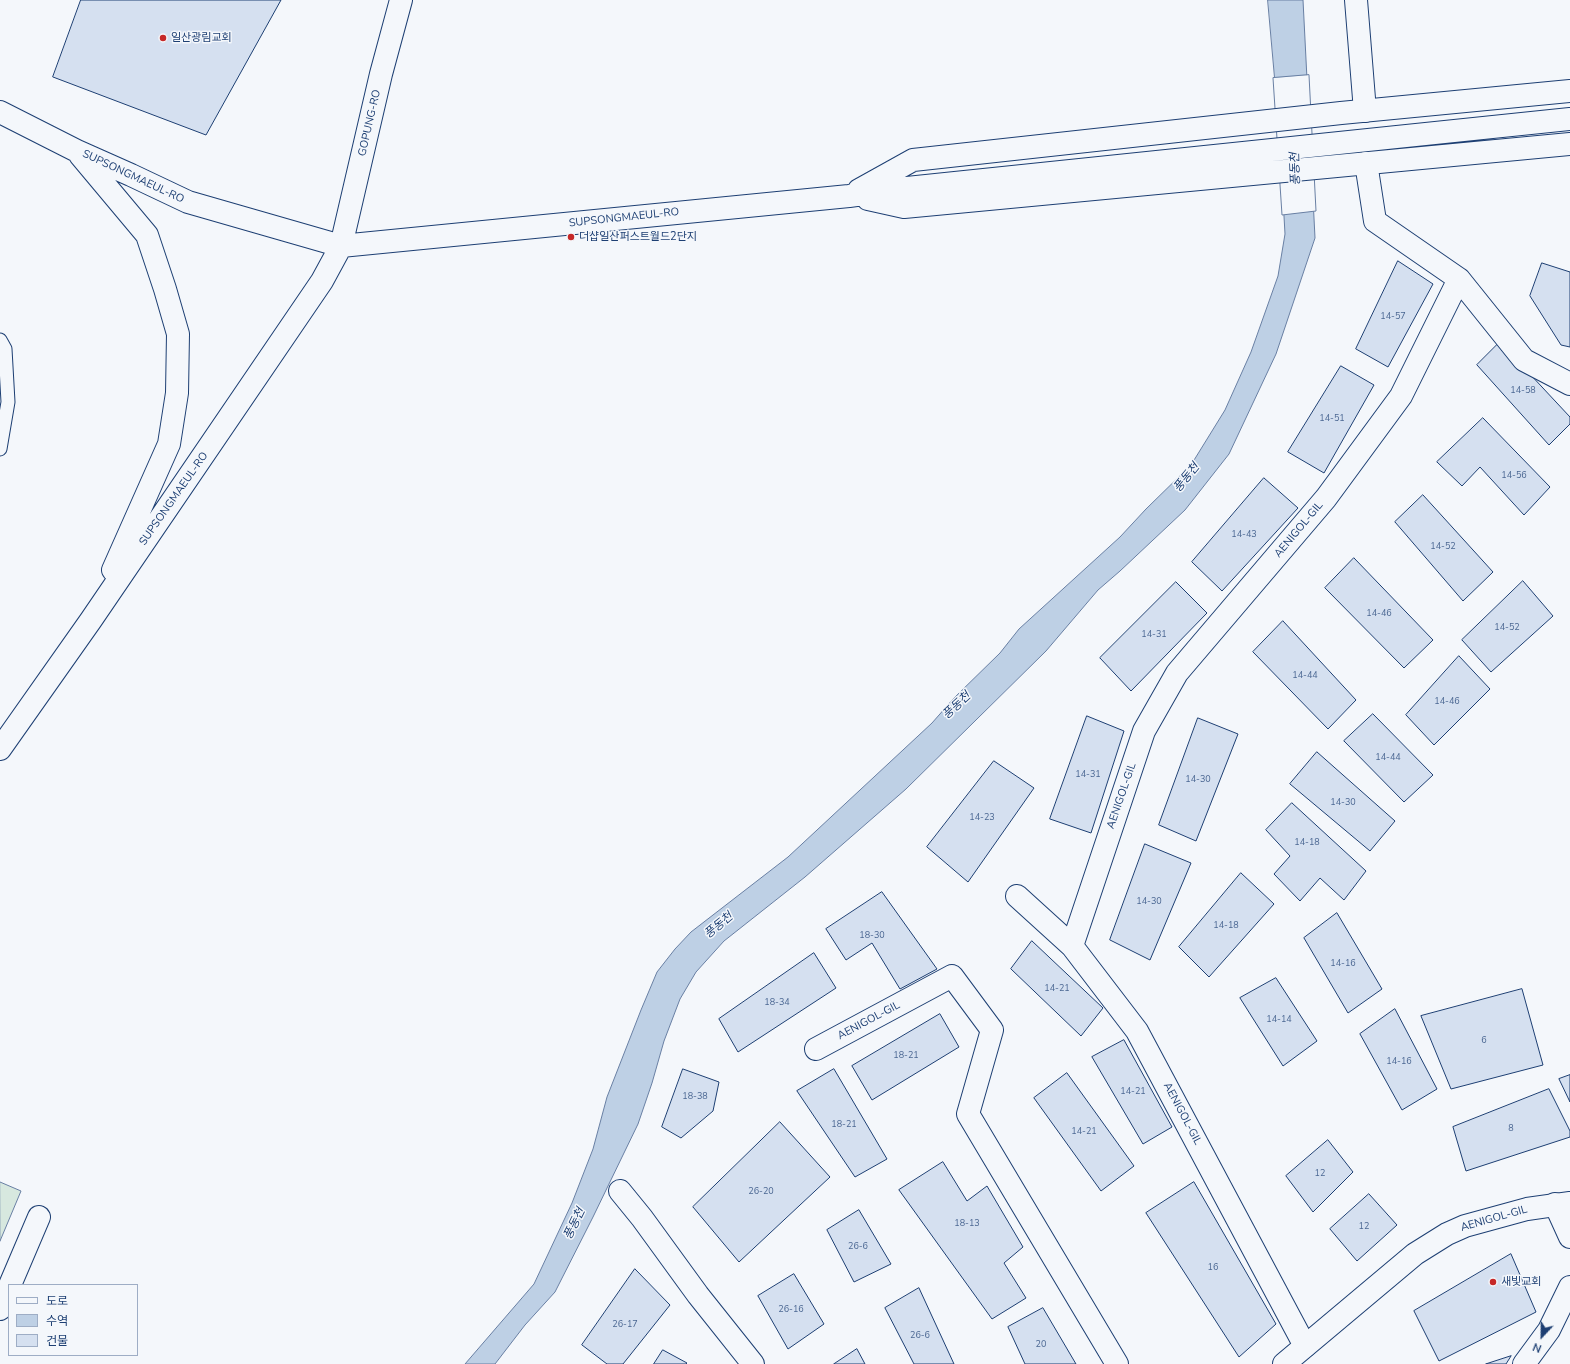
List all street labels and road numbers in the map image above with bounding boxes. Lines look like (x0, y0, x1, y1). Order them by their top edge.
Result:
street label: GOPUNG-RO (356, 88, 384, 158)
street label: SUPSONGMAEUL-RO (80, 148, 186, 206)
street label: SUPSONGMAEUL-RO (568, 206, 680, 230)
street label: SUPSONGMAEUL-RO (137, 450, 211, 548)
street label: AENIGOL-GIL (1272, 499, 1326, 561)
street label: AENIGOL-GIL (1105, 761, 1139, 831)
street label: AENIGOL-GIL (836, 999, 902, 1043)
street label: AENIGOL-GIL (1160, 1081, 1204, 1147)
street label: AENIGOL-GIL (1459, 1203, 1529, 1235)

